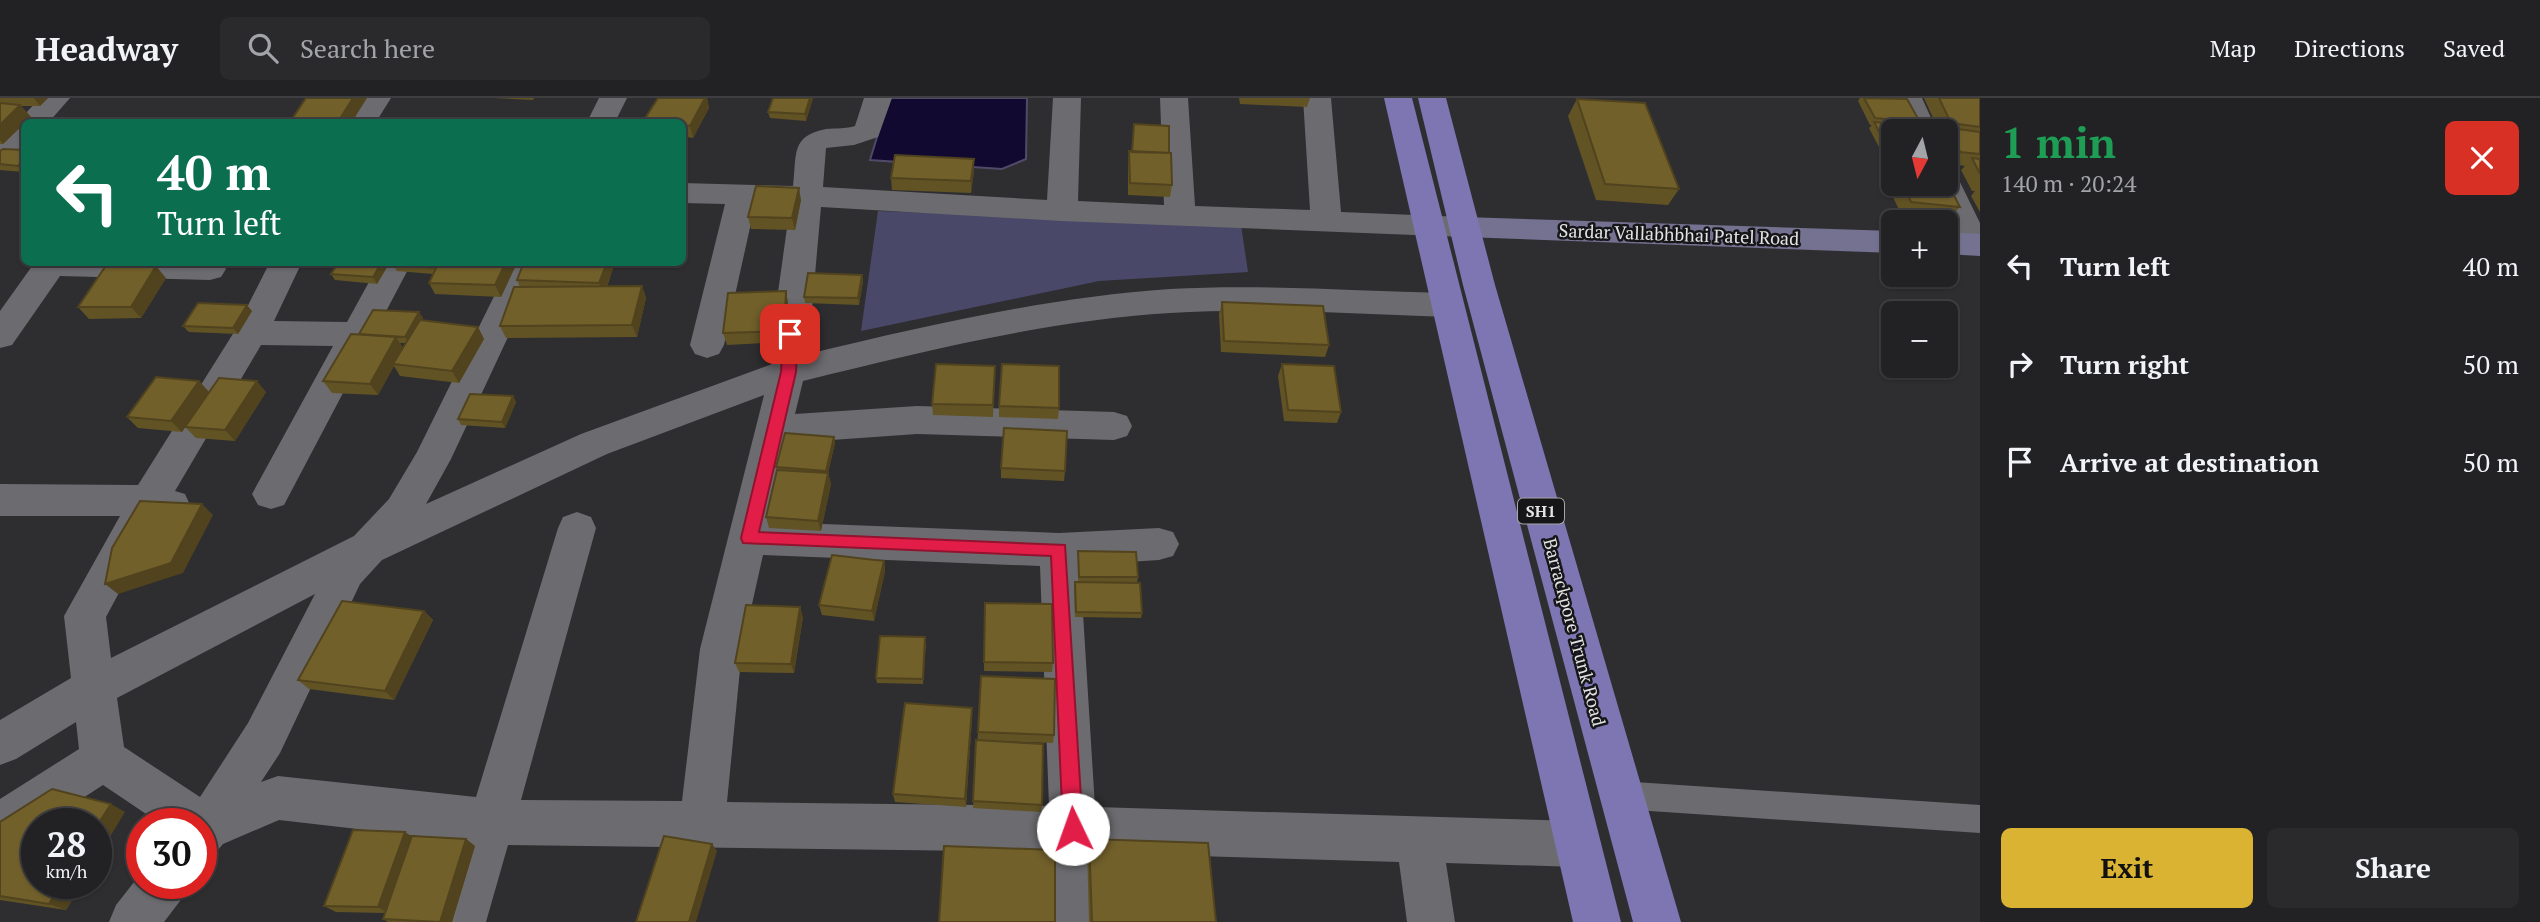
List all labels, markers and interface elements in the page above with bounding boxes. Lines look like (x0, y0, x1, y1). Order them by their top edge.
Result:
search box (220, 17, 710, 80)
text: Headway (35, 27, 178, 70)
icon: search (244, 29, 282, 67)
text: Search here (300, 31, 435, 65)
text: Map (2210, 32, 2256, 64)
text: Directions (2294, 32, 2405, 64)
text: Saved (2443, 32, 2505, 64)
text: 1 min (2001, 114, 2116, 170)
north arrow (1881, 119, 1958, 196)
map controls (1881, 119, 1958, 378)
button: close (2445, 121, 2519, 195)
text: 40 m (157, 139, 271, 204)
icon: left (42, 147, 133, 238)
text: 140 m · 20:24 (2001, 168, 2136, 199)
text: Turn left (157, 202, 281, 244)
button: + (1881, 210, 1958, 287)
street label: Sardar Vallabhbhai Patel Road (1558, 218, 1800, 250)
icon: left (2001, 247, 2039, 285)
text: Turn left (2060, 249, 2170, 283)
text: 40 m (2463, 249, 2519, 283)
button: − (1881, 301, 1958, 378)
pin (760, 304, 820, 364)
icon: arrive (771, 315, 809, 353)
icon: right (2001, 345, 2039, 383)
text: Turn right (2060, 347, 2189, 381)
text: 50 m (2463, 347, 2519, 381)
icon: arrive (2001, 443, 2039, 481)
text: Arrive at destination (2060, 445, 2319, 479)
text: 50 m (2463, 445, 2519, 479)
road number: SH1 (1518, 498, 1564, 524)
street label: Barrackpore Trunk Road (1538, 535, 1612, 729)
position arrow (1036, 792, 1110, 866)
speed limit sign: 30 (126, 808, 217, 899)
text: 28 (47, 821, 86, 867)
button: Exit (2001, 828, 2253, 908)
button: Share (2267, 828, 2519, 908)
text: km/h (46, 859, 87, 883)

